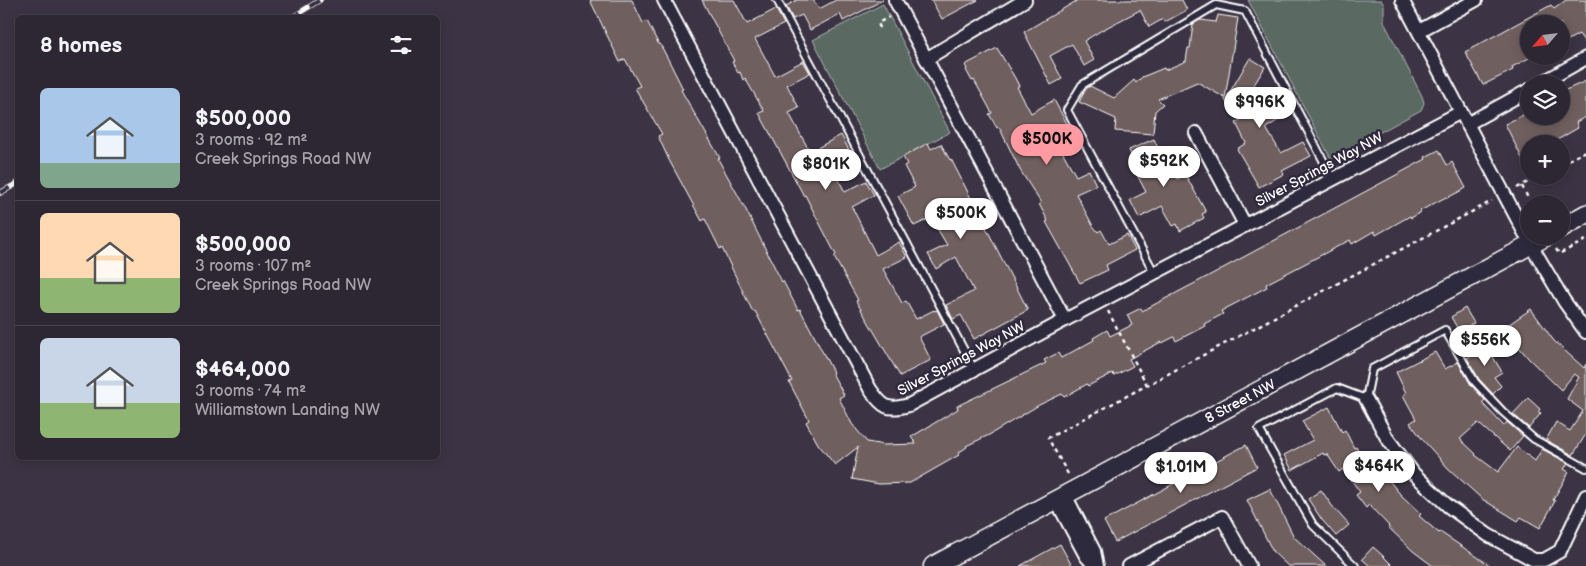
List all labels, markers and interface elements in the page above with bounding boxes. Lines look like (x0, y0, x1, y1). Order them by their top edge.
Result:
north arrow (1520, 15, 1570, 65)
map controls (1520, 15, 1570, 245)
icon: filters (387, 31, 415, 59)
text: 8 homes (40, 33, 122, 58)
button: layers (1520, 75, 1570, 125)
pin: $996K (1225, 86, 1295, 129)
text: $996K (1235, 93, 1285, 112)
text: $500,000 (195, 106, 291, 131)
icon: home (80, 108, 140, 168)
pin: $500K (1012, 124, 1082, 166)
street label: Silver Springs Way NW (1253, 129, 1386, 210)
text: $500K (1022, 130, 1072, 149)
text: 3 rooms · 92 m² (195, 131, 308, 150)
button: + (1520, 135, 1570, 185)
pin: $592K (1129, 146, 1199, 188)
pin: $801K (791, 148, 861, 191)
text: Creek Springs Road NW (195, 150, 371, 169)
text: $592K (1139, 152, 1189, 171)
text: $801K (802, 155, 850, 174)
button: − (1520, 195, 1570, 245)
pin: $500K (926, 198, 996, 240)
text: $500K (936, 204, 986, 223)
text: $500,000 (195, 232, 291, 257)
icon: home (80, 233, 140, 293)
text: 3 rooms · 107 m² (195, 257, 311, 276)
text: Creek Springs Road NW (195, 276, 371, 295)
street label: Silver Springs Way NW (895, 318, 1028, 399)
pin: $556K (1450, 324, 1520, 367)
text: $556K (1460, 331, 1510, 350)
text: $464,000 (195, 357, 290, 382)
icon: home (80, 358, 140, 418)
street label: 8 Street NW (1202, 376, 1279, 427)
text: 3 rooms · 74 m² (195, 382, 306, 401)
text: Williamstown Landing NW (195, 401, 380, 420)
pin: $464K (1344, 450, 1414, 493)
pin: $1.01M (1140, 452, 1222, 494)
text: $464K (1354, 457, 1404, 476)
text: $1.01M (1155, 458, 1207, 477)

